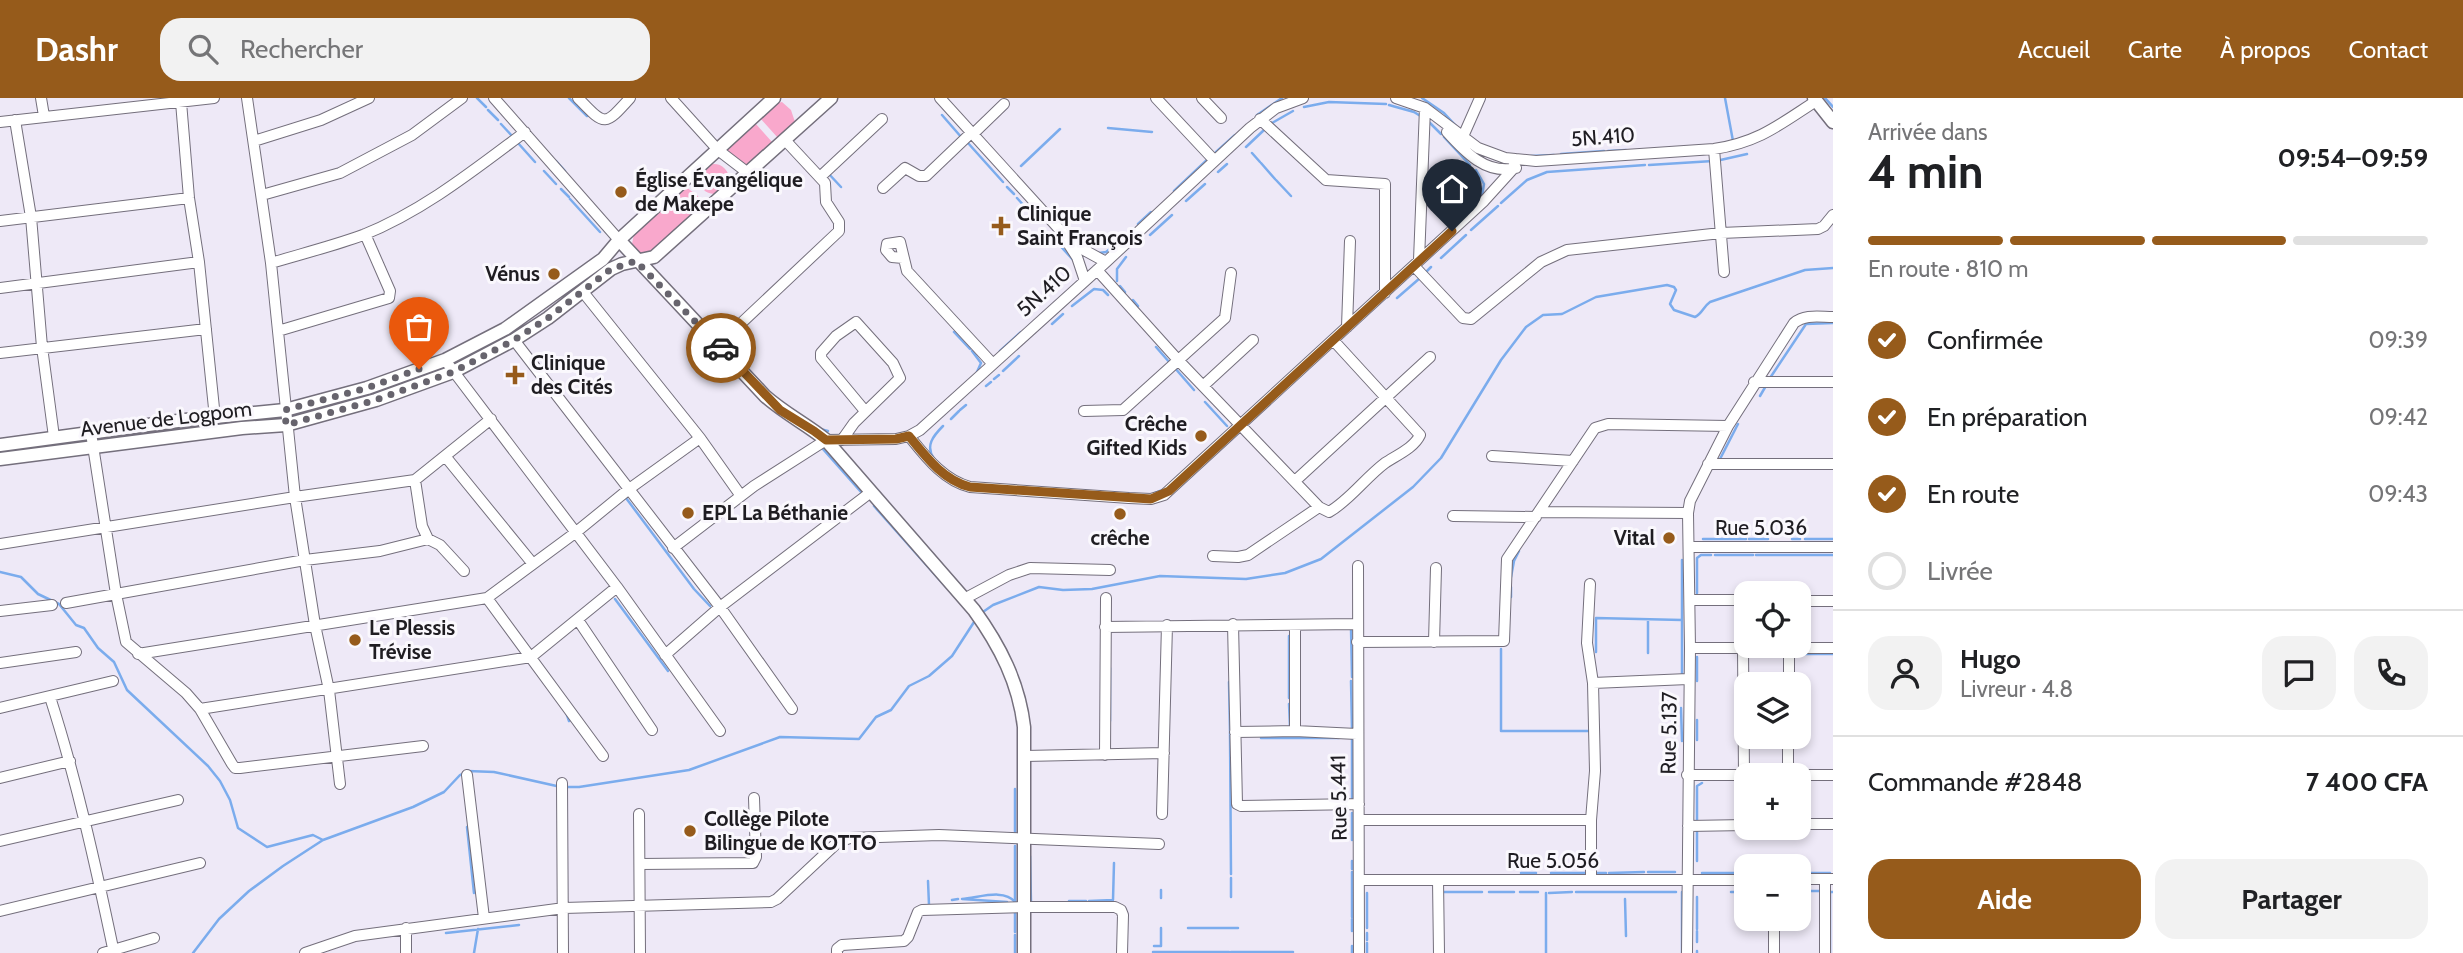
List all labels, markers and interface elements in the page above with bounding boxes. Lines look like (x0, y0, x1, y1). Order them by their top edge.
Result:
search box (160, 18, 650, 81)
text: Dashr (35, 29, 118, 69)
icon: search (184, 30, 222, 68)
text: Rechercher (240, 33, 363, 65)
text: Accueil (2018, 35, 2090, 64)
text: Carte (2128, 35, 2182, 64)
text: À propos (2220, 35, 2311, 64)
text: Contact (2349, 35, 2428, 64)
text: Arrivée dans (1868, 118, 1988, 146)
street label: 5N.410 (1570, 122, 1636, 151)
text: 09:54–09:59 (2277, 142, 2428, 174)
text: 4 min (1868, 144, 1983, 200)
pin (1422, 159, 1482, 231)
place label: Église Évangélique de Makepe (635, 167, 803, 216)
icon: home (1433, 170, 1471, 208)
marker: Église Évangélique de Makepe (613, 184, 629, 200)
place label: Clinique Saint François (1017, 201, 1143, 250)
marker: Clinique Saint François (991, 216, 1011, 236)
text: En route · 810 m (1868, 255, 2028, 283)
street label: 5N.410 (1011, 260, 1076, 321)
place label: Vénus (485, 261, 540, 286)
marker: Vénus (546, 266, 562, 282)
pin (389, 297, 449, 369)
icon: bag (400, 308, 438, 346)
courier (686, 313, 756, 383)
icon: check (1868, 321, 1906, 359)
text: Confirmée (1927, 324, 2043, 356)
text: 09:39 (2369, 326, 2428, 354)
icon: car (702, 329, 740, 367)
place label: Clinique des Cités (531, 350, 613, 399)
marker: Clinique des Cités (505, 365, 525, 385)
street label: Avenue de Logpom (79, 396, 253, 441)
icon: check (1868, 398, 1906, 436)
text: En préparation (1927, 401, 2088, 433)
text: 09:42 (2369, 403, 2428, 431)
place label: Crêche Gifted Kids (1087, 411, 1187, 460)
marker: Crêche Gifted Kids (1193, 428, 1209, 444)
icon: check (1868, 475, 1906, 513)
text: En route (1927, 478, 2019, 510)
text: 09:43 (2368, 480, 2428, 508)
place label: EPL La Béthanie (702, 500, 848, 525)
marker: EPL La Béthanie (680, 505, 696, 521)
marker: crêche (1112, 506, 1128, 522)
street label: Rue 5.036 (1715, 515, 1807, 540)
place label: crêche (1090, 525, 1150, 550)
place label: Vital (1614, 525, 1655, 550)
marker: Vital (1661, 530, 1677, 546)
text: Livrée (1927, 555, 1993, 587)
map controls (1734, 581, 1811, 931)
button: locate (1734, 581, 1811, 658)
place label: Le Plessis Trévise (369, 615, 455, 664)
marker: Le Plessis Trévise (347, 632, 363, 648)
button: person (1868, 636, 1942, 710)
button: chat (2262, 636, 2336, 710)
button: phone (2354, 636, 2428, 710)
text: Hugo (1960, 643, 2021, 675)
button: layers (1734, 672, 1811, 749)
text: Livreur · 4.8 (1960, 675, 2073, 703)
street label: Rue 5.137 (1655, 691, 1682, 775)
street label: Rue 5.441 (1325, 755, 1352, 841)
button: + (1734, 763, 1811, 840)
text: Commande #2848 (1868, 766, 2083, 798)
text: 7 400 CFA (2306, 766, 2428, 798)
place label: Collège Pilote Bilingue de KOTTO (704, 806, 877, 855)
marker: Collège Pilote Bilingue de KOTTO (682, 823, 698, 839)
street label: Rue 5.056 (1507, 848, 1599, 873)
button: − (1734, 854, 1811, 931)
button: Aide (1868, 859, 2141, 939)
button: Partager (2155, 859, 2428, 939)

